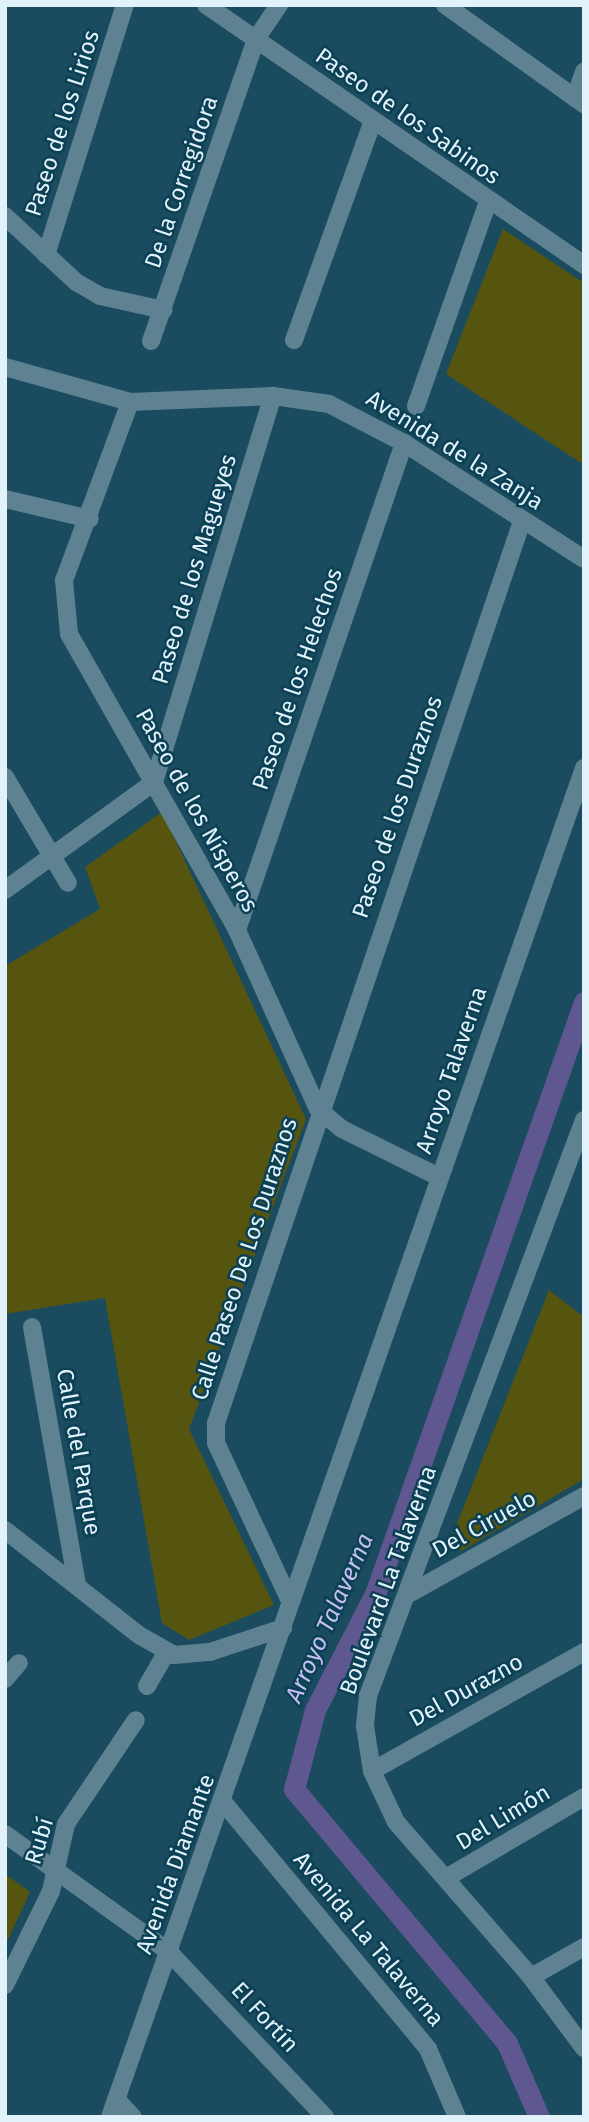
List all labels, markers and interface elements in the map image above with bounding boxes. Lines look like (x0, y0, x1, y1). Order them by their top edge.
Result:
street label: Paseo de los Lirios (19, 27, 105, 219)
street label: Paseo de los Sabinos (310, 42, 506, 190)
street label: De la Corregidora (139, 92, 223, 272)
street label: Avenida de la Zanja (361, 384, 549, 516)
street label: Paseo de los Magueyes (146, 451, 242, 687)
street label: Paseo de los Helechos (246, 565, 348, 793)
street label: Paseo de los Duraznos (346, 692, 448, 922)
street label: Paseo de los Nísperos (130, 704, 264, 916)
street label: Arroyo Talaverna (410, 983, 492, 1157)
street label: Calle Paseo De Los Duraznos (185, 1114, 303, 1404)
street label: Calle del Parque (51, 1367, 107, 1537)
street label: Boulevard La Talaverna (334, 1462, 442, 1698)
street label: Del Ciruelo (427, 1484, 541, 1564)
water label: Arroyo Talaverna (280, 1529, 380, 1707)
street label: Del Durazno (404, 1647, 528, 1733)
street label: Avenida Diamante (130, 1770, 220, 1958)
street label: Del Limón (451, 1778, 555, 1856)
street label: Rubí (19, 1814, 59, 1868)
street label: Avenida La Talaverna (288, 1846, 450, 2032)
street label: El Fortín (226, 1976, 304, 2058)

